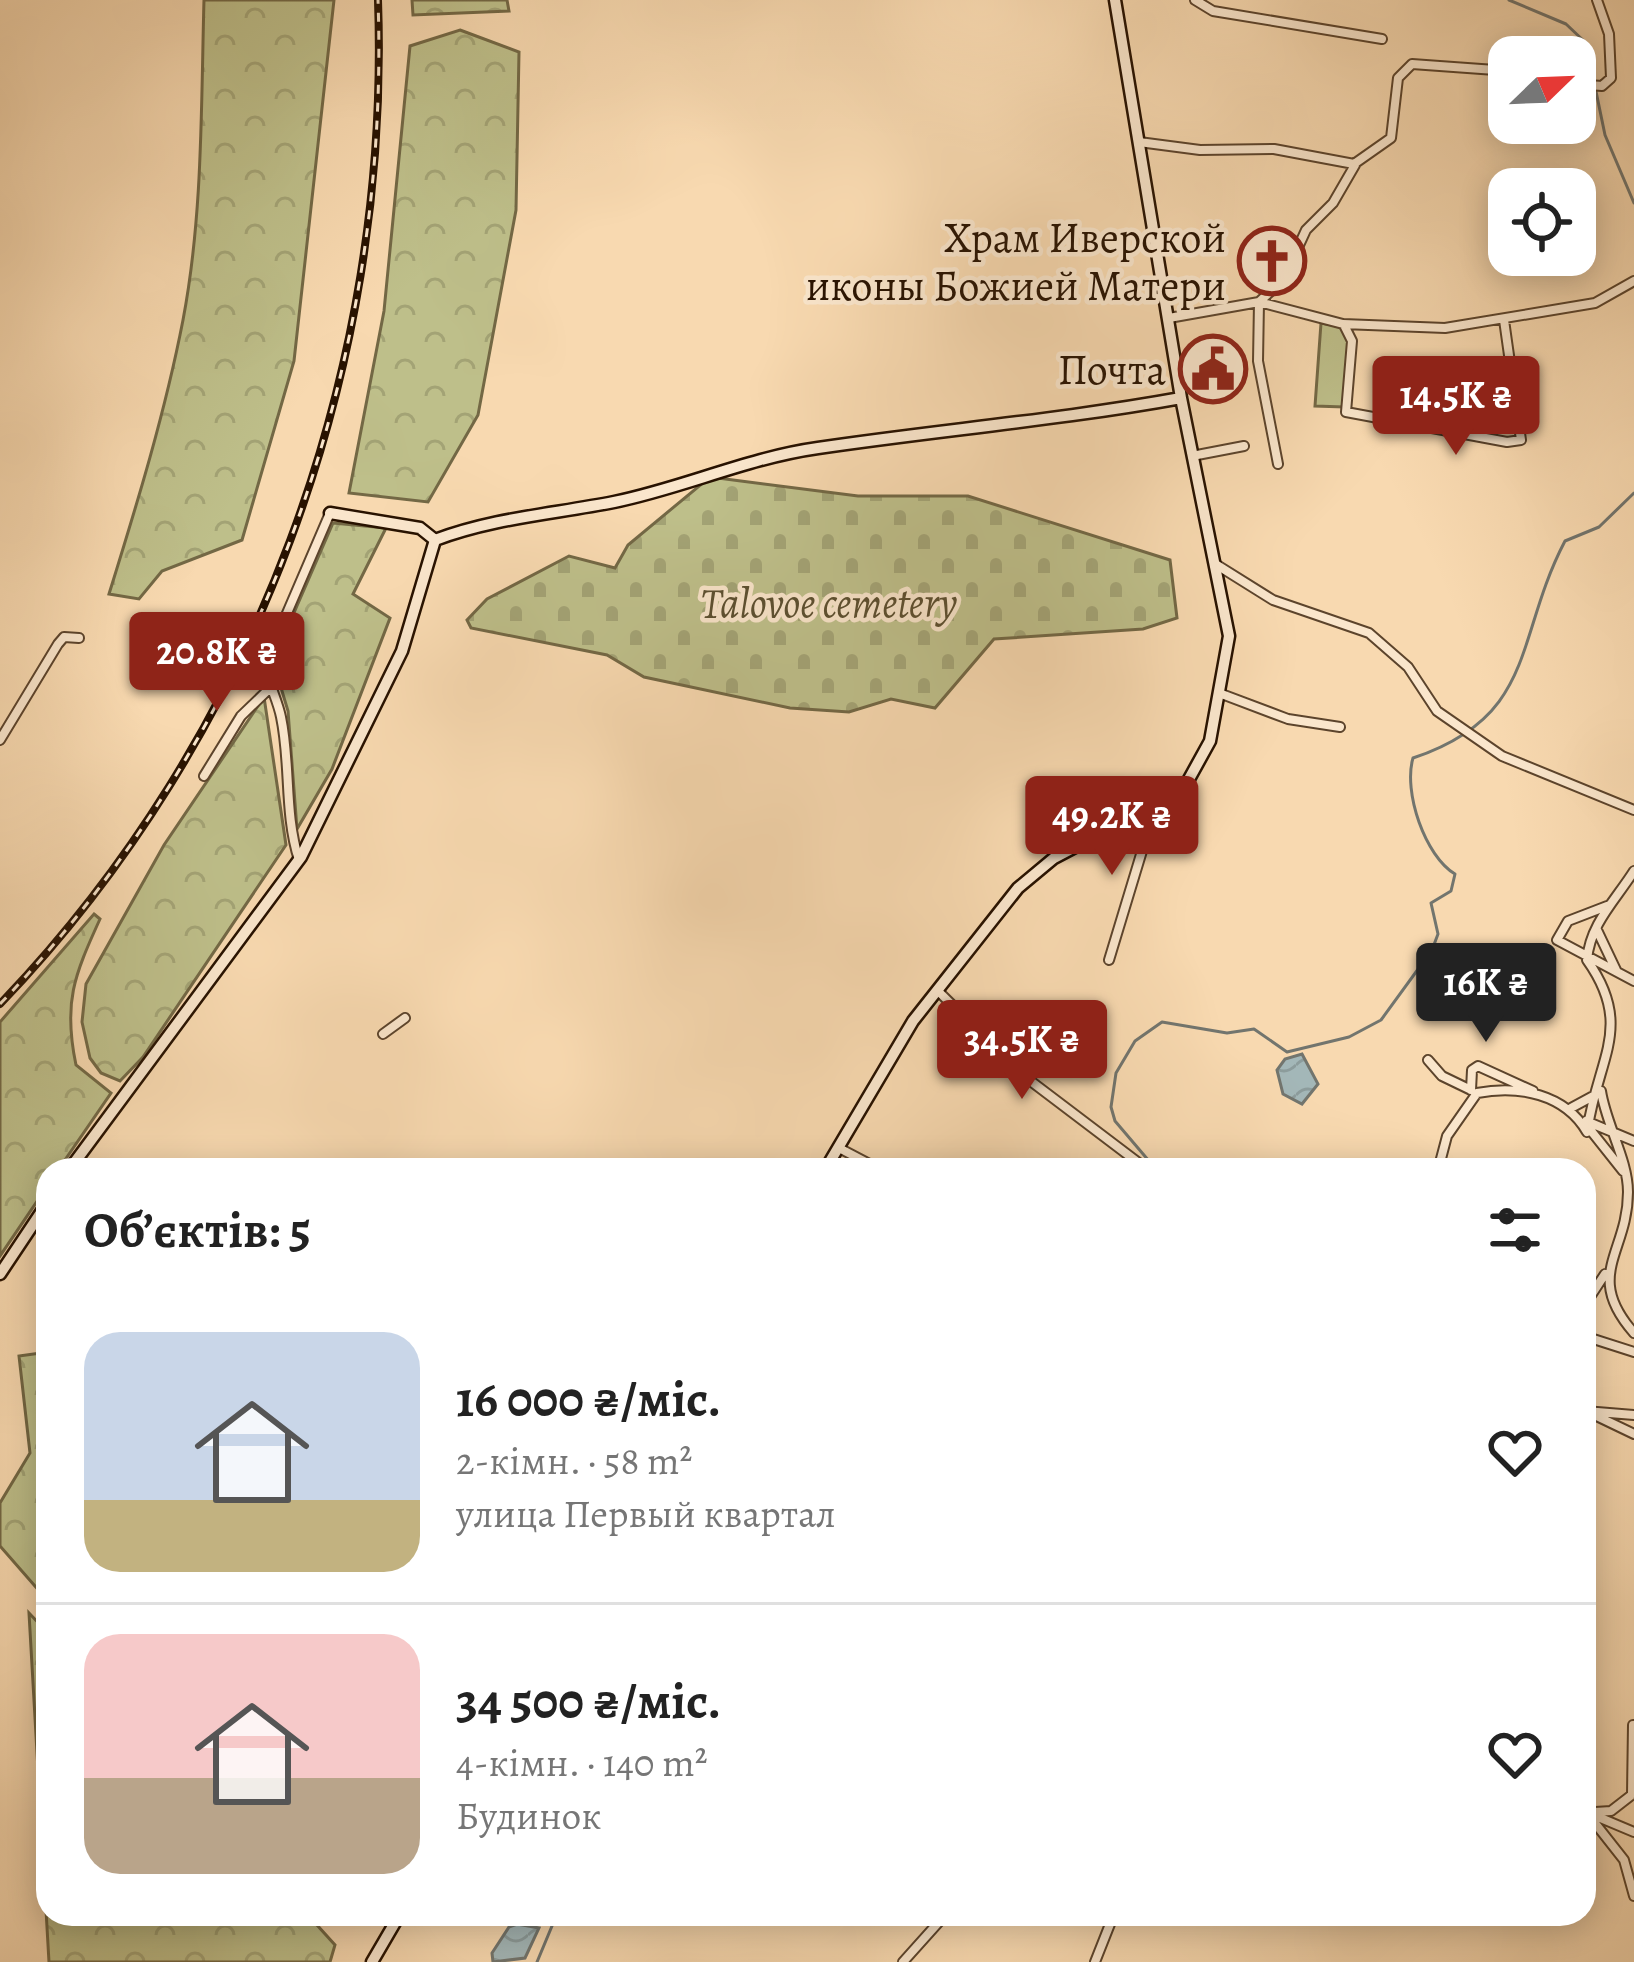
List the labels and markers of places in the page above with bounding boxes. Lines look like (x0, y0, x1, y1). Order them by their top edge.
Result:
place label: Храм Иверской иконы Божией Матери (806, 209, 1226, 314)
church icon: Храм Иверской иконы Божией Матери (1237, 226, 1307, 296)
public building icon: Почта (1178, 334, 1248, 404)
place label: Почта (1058, 341, 1167, 398)
pin: 14.5K ₴ (1345, 356, 1567, 458)
pin: 20.8K ₴ (106, 612, 328, 714)
pin: 49.2K ₴ (1001, 776, 1223, 878)
pin: 16K ₴ (1402, 943, 1570, 1045)
pin: 34.5K ₴ (911, 1000, 1133, 1102)

